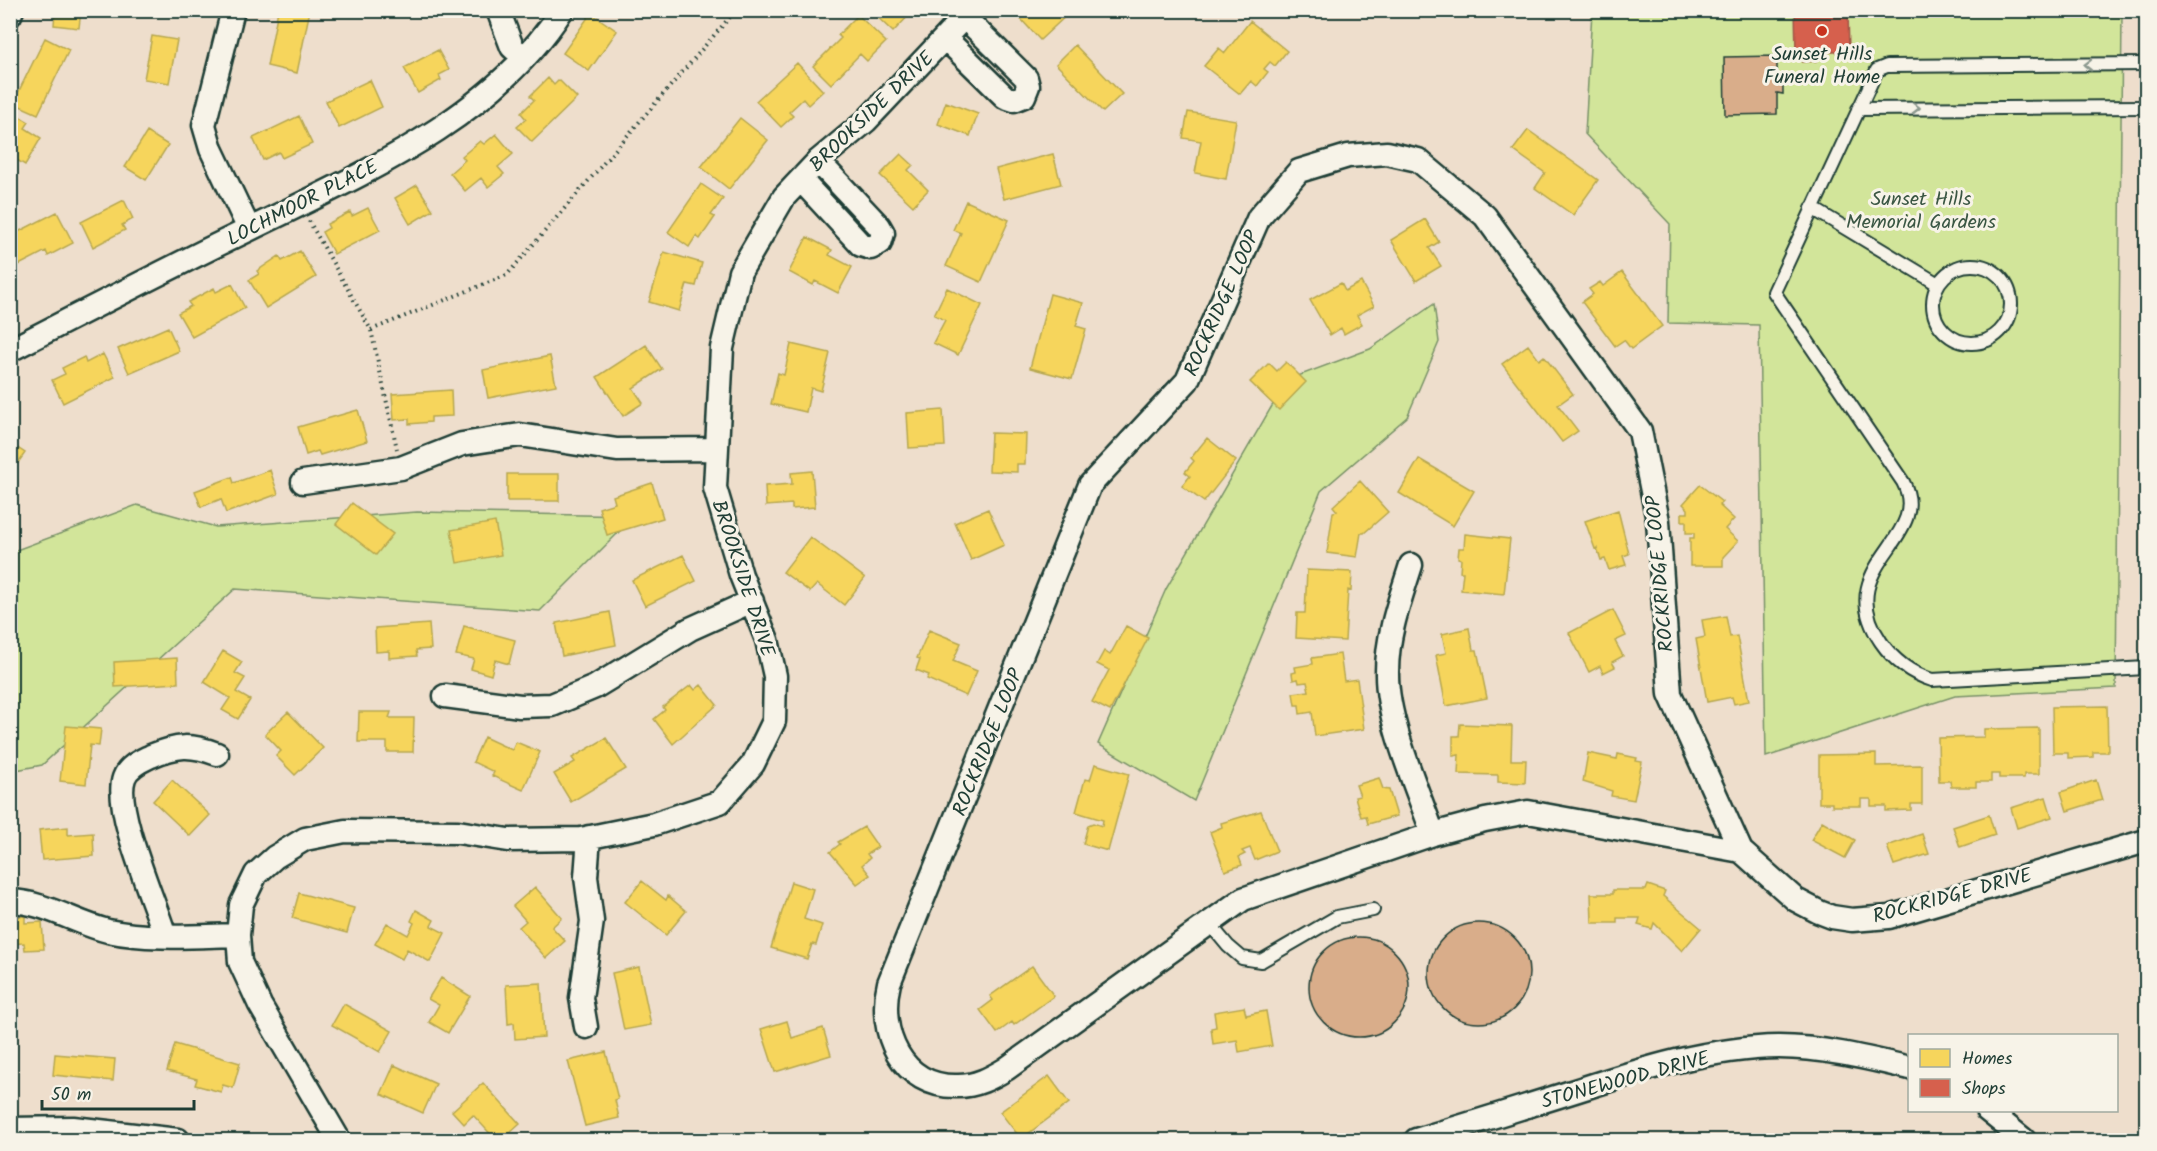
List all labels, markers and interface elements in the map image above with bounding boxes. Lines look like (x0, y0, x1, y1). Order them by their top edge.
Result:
marker: Sunset Hills Funeral Home (1815, 24, 1829, 38)
place label: Sunset Hills Funeral Home (1764, 39, 1880, 94)
street label: BROOKSIDE DRIVE (803, 43, 943, 181)
one-way arrow (2084, 59, 2093, 71)
one-way arrow (1912, 102, 1921, 115)
street label: LOCHMOOR PLACE (222, 151, 385, 256)
park label: Sunset Hills Memorial Gardens (1846, 184, 1996, 239)
street label: ROCKRIDGE LOOP (1176, 225, 1270, 382)
street label: ROCKRIDGE LOOP (1638, 493, 1684, 653)
street label: BROOKSIDE DRIVE (702, 496, 783, 662)
street label: ROCKRIDGE LOOP (945, 663, 1033, 821)
street label: ROCKRIDGE DRIVE (1869, 860, 2037, 934)
legend (1908, 1034, 2118, 1112)
street label: STONEWOOD DRIVE (1538, 1043, 1714, 1119)
text: Homes (1962, 1045, 2013, 1074)
scale bar (42, 1073, 194, 1111)
text: Shops (1962, 1075, 2006, 1104)
text: 50 m (51, 1081, 91, 1110)

